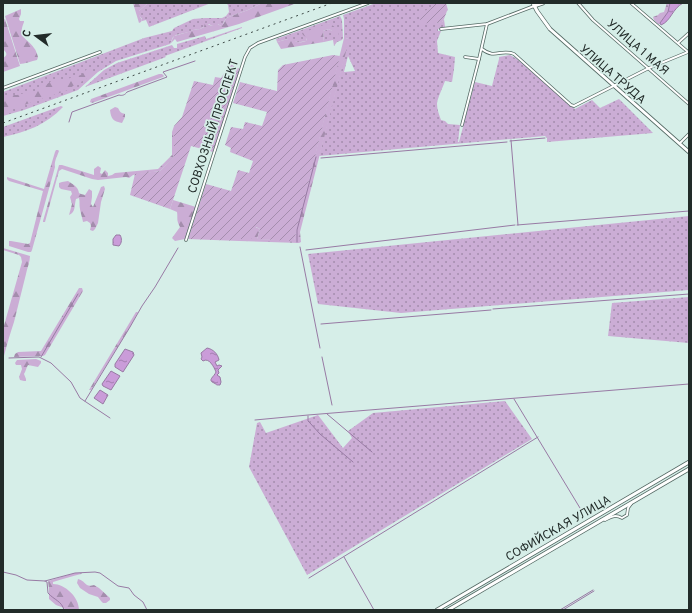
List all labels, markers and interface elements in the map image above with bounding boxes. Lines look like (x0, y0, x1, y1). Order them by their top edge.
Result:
north arrow (16, 16, 56, 56)
street label: УЛИЦА 1 МАЯ (603, 16, 672, 79)
text: С (20, 28, 35, 39)
street label: УЛИЦА ТРУДА (576, 41, 649, 108)
street label: СОВХОЗНЫЙ ПРОСПЕКТ (185, 57, 243, 195)
street label: СОФИЙСКАЯ УЛИЦА (503, 492, 614, 566)

